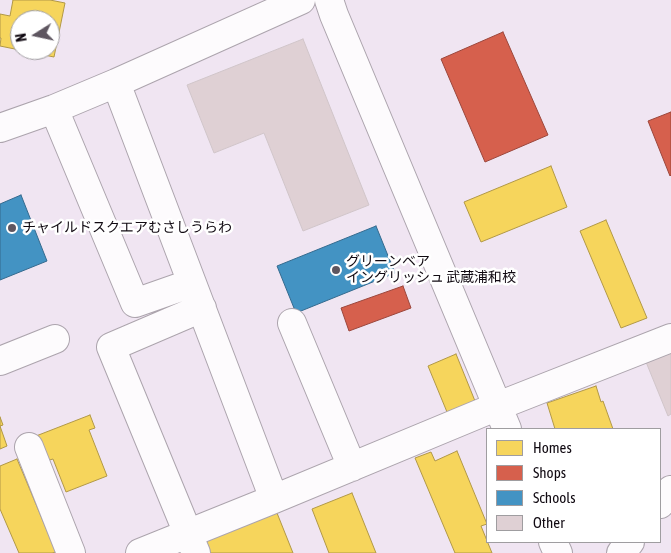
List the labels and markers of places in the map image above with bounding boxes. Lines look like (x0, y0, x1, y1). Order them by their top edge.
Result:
place label: チャイルドスクエアむさしうらわ (22, 220, 232, 236)
marker: チャイルドスクエアむさしうらわ (6, 222, 18, 234)
place label: グリーンベア イングリッシュ 武蔵浦和校 (346, 254, 516, 286)
marker: グリーンベア イングリッシュ 武蔵浦和校 (330, 264, 342, 276)

